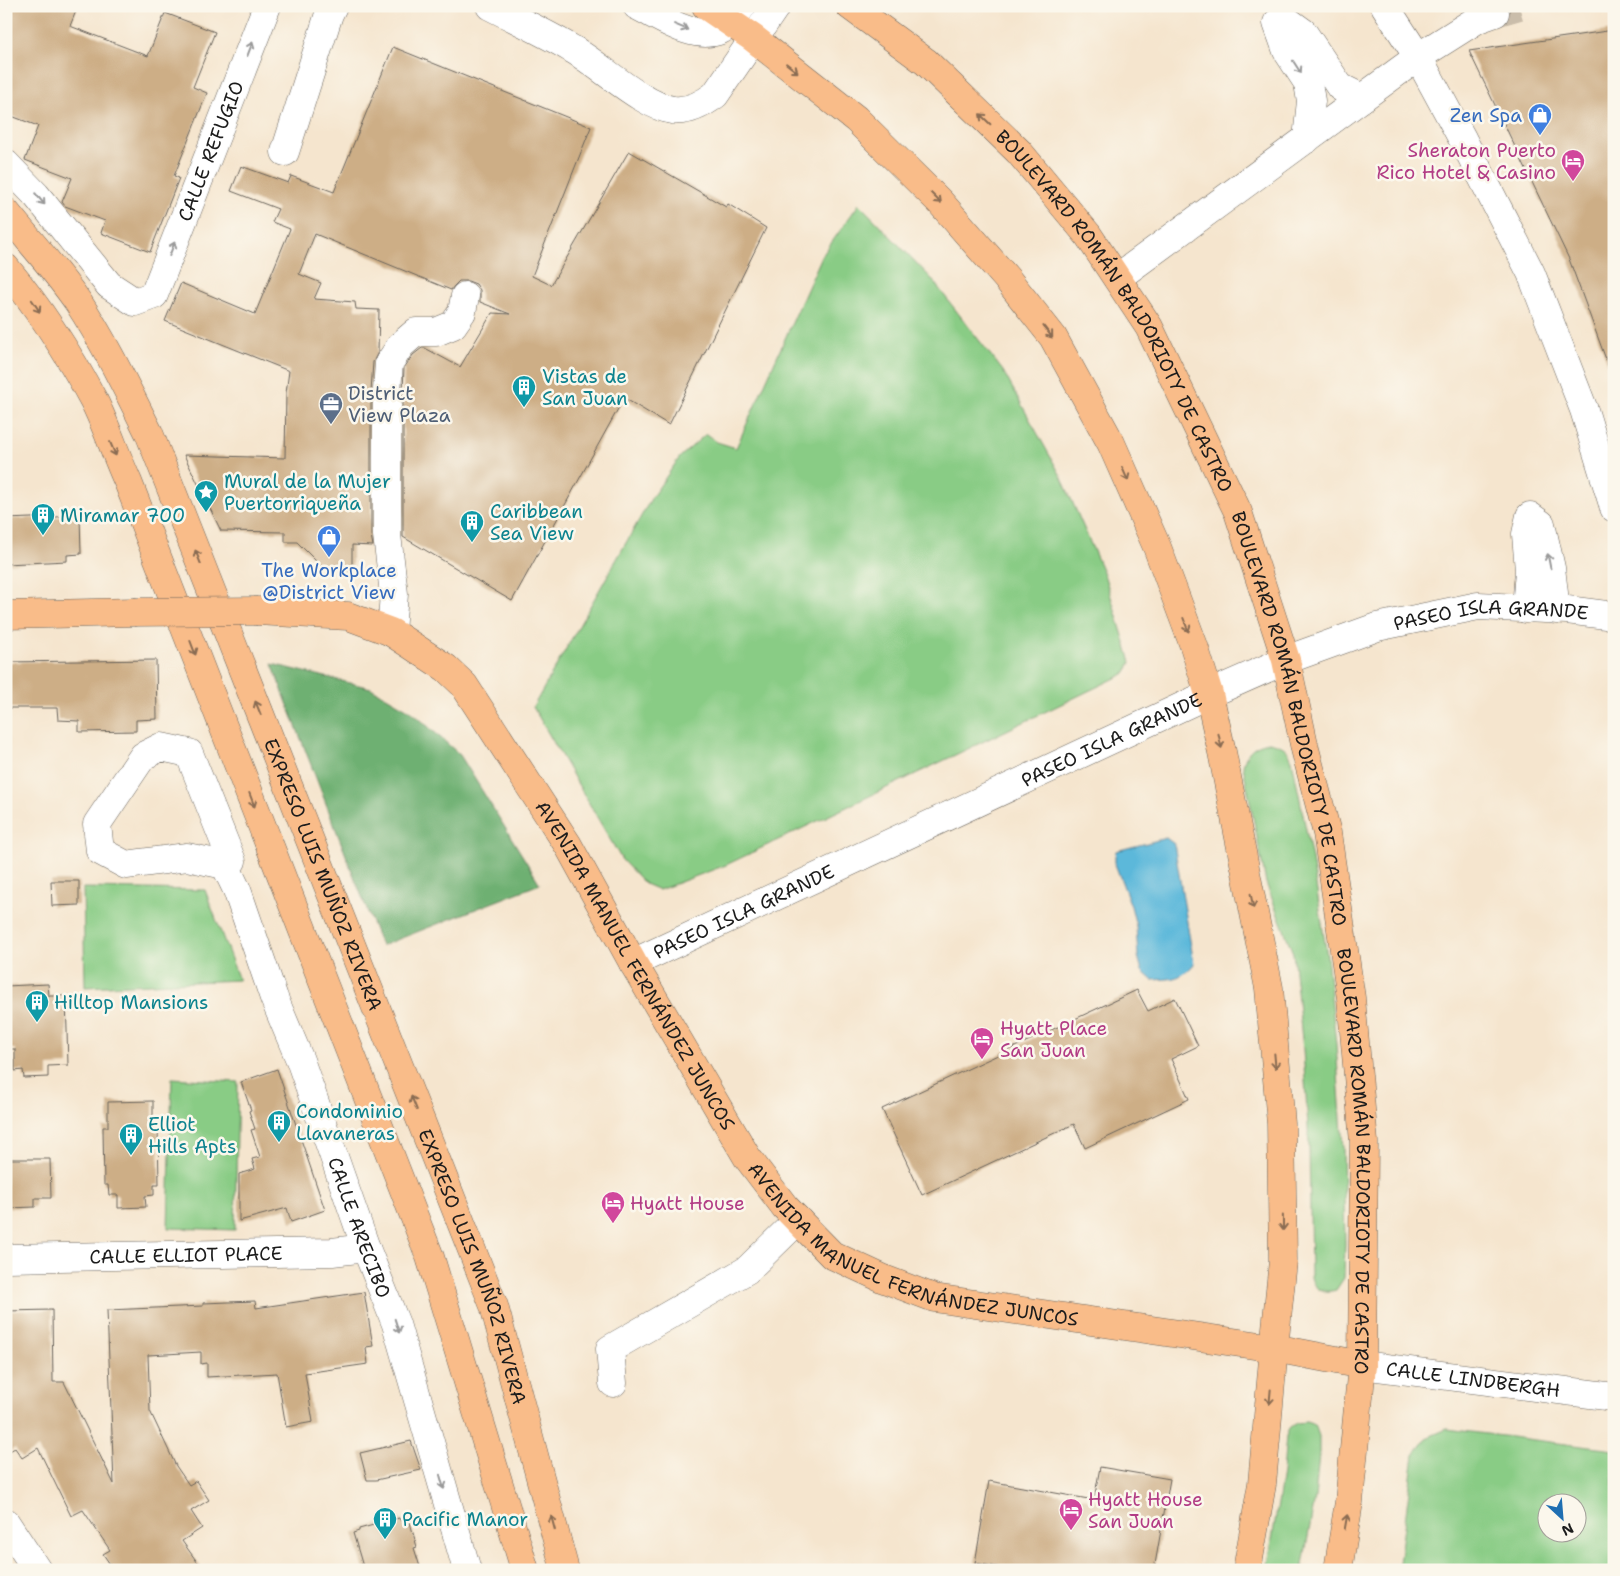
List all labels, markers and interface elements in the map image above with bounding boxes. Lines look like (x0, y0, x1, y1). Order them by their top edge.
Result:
one-way arrow (673, 23, 688, 33)
one-way arrow (246, 42, 255, 57)
one-way arrow (1292, 59, 1302, 73)
one-way arrow (785, 63, 798, 74)
street label: CALLE REFUGIO (172, 77, 249, 225)
shop icon: Zen Spa (1527, 102, 1553, 136)
place label: Zen Spa (1450, 103, 1522, 128)
one-way arrow (979, 113, 991, 125)
street label: BOULEVARD ROMÁN BALDORIOTY DE CASTRO (990, 124, 1239, 496)
place label: Sheraton Puerto Rico Hotel & Casino (1376, 138, 1556, 185)
hotel icon: Sheraton Puerto Rico Hotel & Casino (1560, 148, 1586, 182)
one-way arrow (930, 192, 942, 204)
one-way arrow (34, 193, 45, 206)
one-way arrow (168, 242, 177, 258)
one-way arrow (31, 299, 41, 313)
one-way arrow (1043, 325, 1054, 338)
place label: Vistas de San Juan (542, 364, 628, 411)
building icon: Vistas de San Juan (511, 374, 537, 408)
place label: District View Plaza (348, 381, 451, 428)
office icon: District View Plaza (318, 391, 344, 425)
one-way arrow (110, 441, 119, 456)
one-way arrow (1121, 466, 1131, 481)
place label: Mural de la Mujer Puertorriqueña (224, 469, 391, 516)
place icon: Mural de la Mujer Puertorriqueña (193, 479, 219, 513)
place label: Caribbean Sea View (490, 499, 583, 546)
building icon: Miramar 700 (30, 502, 56, 536)
place label: Miramar 700 (60, 503, 185, 528)
street label: BOULEVARD ROMÁN BALDORIOTY DE CASTRO (1226, 508, 1352, 928)
building icon: Caribbean Sea View (459, 509, 485, 543)
shop icon: The Workplace @District View (316, 524, 342, 558)
one-way arrow (193, 550, 202, 565)
one-way arrow (1544, 554, 1554, 570)
place label: The Workplace @District View (261, 558, 397, 605)
street label: PASEO ISLA GRANDE (1391, 594, 1590, 636)
one-way arrow (1182, 617, 1192, 632)
one-way arrow (189, 641, 198, 656)
street label: PASEO ISLA GRANDE (1017, 687, 1206, 793)
one-way arrow (253, 701, 262, 716)
one-way arrow (1216, 733, 1225, 749)
street label: EXPRESO LUIS MUÑOZ RIVERA (258, 735, 388, 1015)
one-way arrow (248, 792, 257, 807)
street label: AVENIDA MANUEL FERNÁNDEZ JUNCOS (529, 796, 740, 1135)
street label: PASEO ISLA GRANDE (649, 859, 838, 965)
one-way arrow (1247, 892, 1257, 908)
street label: BOULEVARD ROMÁN BALDORIOTY DE CASTRO (1331, 947, 1376, 1376)
building icon: Hilltop Mansions (24, 989, 50, 1023)
place label: Hilltop Mansions (54, 990, 208, 1015)
place label: Hyatt Place San Juan (1000, 1016, 1107, 1063)
hotel icon: Hyatt Place San Juan (969, 1026, 995, 1060)
one-way arrow (1270, 1053, 1280, 1069)
one-way arrow (409, 1096, 418, 1111)
place label: Condominio Llavaneras (296, 1099, 403, 1146)
building icon: Condominio Llavaneras (266, 1109, 292, 1143)
place label: Elliot Hills Apts (148, 1112, 236, 1159)
building icon: Elliot Hills Apts (118, 1122, 144, 1156)
street label: EXPRESO LUIS MUÑOZ RIVERA (412, 1125, 532, 1407)
street label: CALLE ARECIBO (322, 1154, 396, 1302)
street label: AVENIDA MANUEL FERNÁNDEZ JUNCOS (742, 1157, 1080, 1332)
hotel icon: Hyatt House (600, 1190, 626, 1224)
place label: Hyatt House (630, 1191, 745, 1216)
one-way arrow (1278, 1215, 1288, 1231)
street label: CALLE ELLIOT PLACE (89, 1241, 283, 1269)
one-way arrow (392, 1318, 402, 1334)
street label: CALLE LINDBERGH (1384, 1356, 1562, 1403)
one-way arrow (1265, 1388, 1275, 1404)
one-way arrow (437, 1474, 447, 1490)
place label: Hyatt House San Juan (1088, 1487, 1203, 1534)
north arrow (1538, 1494, 1588, 1544)
hotel icon: Hyatt House San Juan (1058, 1497, 1084, 1531)
building icon: Pacific Manor (372, 1506, 398, 1540)
place label: Pacific Manor (402, 1507, 528, 1532)
one-way arrow (1341, 1514, 1351, 1530)
one-way arrow (547, 1515, 557, 1531)
text: N (1559, 1519, 1577, 1540)

